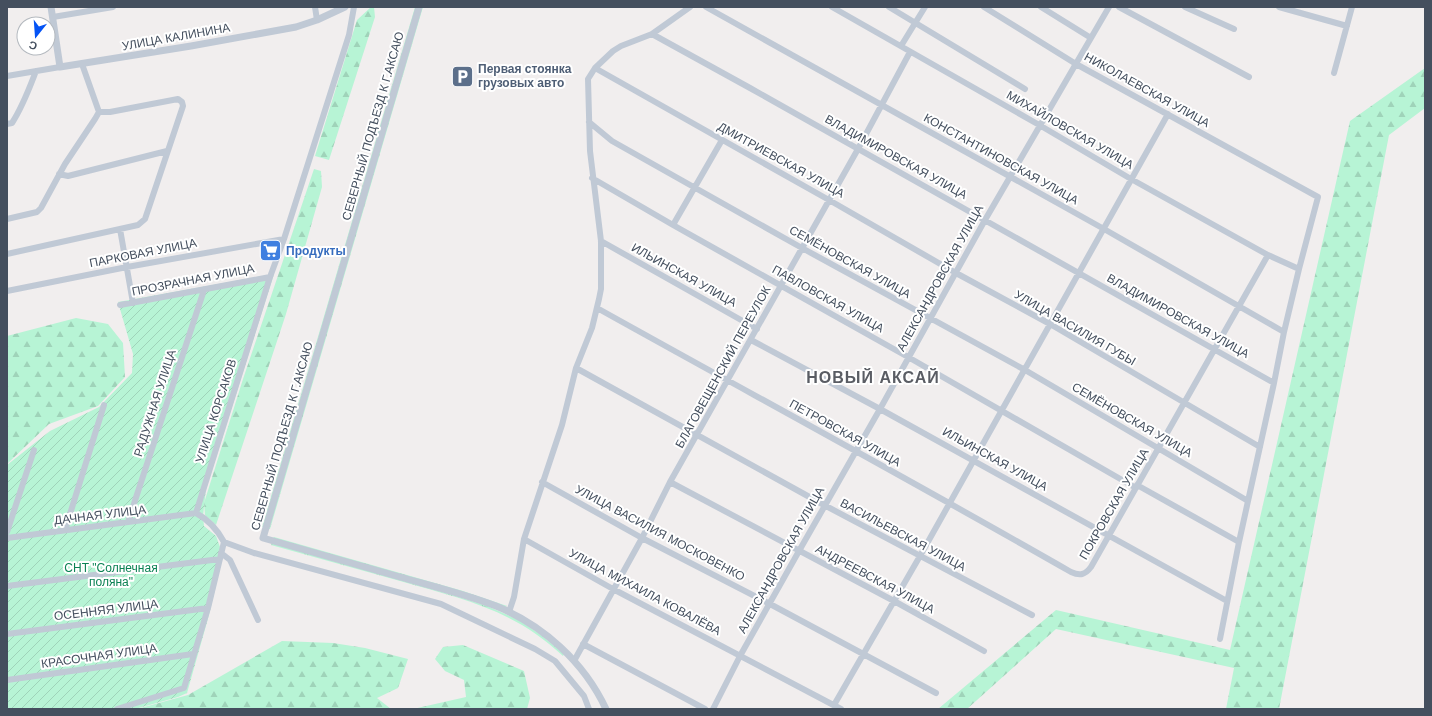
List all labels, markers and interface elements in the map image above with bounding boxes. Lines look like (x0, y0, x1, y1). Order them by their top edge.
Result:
north arrow (16, 16, 56, 56)
street label: УЛИЦА КАЛИНИНА (121, 21, 231, 53)
street label: СЕВЕРНЫЙ ПОДЪЕЗД К Г.АКСАЮ (338, 30, 407, 222)
text: С (27, 39, 39, 52)
street label: НИКОЛАЕВСКАЯ УЛИЦА (1082, 50, 1212, 130)
place label: Первая стоянка грузовых авто (478, 62, 572, 90)
parking icon: Первая стоянка грузовых авто (449, 63, 475, 89)
street label: МИХАЙЛОВСКАЯ УЛИЦА (1004, 87, 1137, 172)
street label: КОНСТАНТИНОВСКАЯ УЛИЦА (921, 111, 1081, 207)
street label: ВЛАДИМИРОВСКАЯ УЛИЦА (822, 112, 970, 202)
street label: ДМИТРИЕВСКАЯ УЛИЦА (715, 119, 847, 201)
street label: АЛЕКСАНДРОВСКАЯ УЛИЦА (894, 202, 986, 354)
street label: СЕМЁНОВСКАЯ УЛИЦА (787, 223, 913, 301)
street label: ПАРКОВАЯ УЛИЦА (88, 236, 198, 270)
supermarket icon: Продукты (258, 238, 284, 264)
street label: ИЛЬИНСКАЯ УЛИЦА (629, 240, 739, 310)
place label: Продукты (286, 244, 346, 258)
street label: ПРОЗРАЧНАЯ УЛИЦА (131, 261, 255, 299)
street label: ПАВЛОВСКАЯ УЛИЦА (770, 262, 886, 336)
street label: ВЛАДИМИРОВСКАЯ УЛИЦА (1104, 271, 1252, 361)
street label: БЛАГОВЕЩЕНСКИЙ ПЕРЕУЛОК (672, 283, 774, 450)
street label: УЛИЦА ВАСИЛИЯ ГУБЫ (1012, 288, 1138, 368)
street label: СЕВЕРНЫЙ ПОДЪЕЗД К Г.АКСАЮ (247, 340, 316, 532)
street label: РАДУЖНАЯ УЛИЦА (131, 348, 179, 458)
street label: УЛИЦА КОРСАКОВ (193, 357, 239, 465)
district label: НОВЫЙ АКСАЙ (806, 368, 940, 386)
street label: СЕМЁНОВСКАЯ УЛИЦА (1069, 380, 1195, 460)
street label: ПЕТРОВСКАЯ УЛИЦА (787, 397, 903, 469)
street label: ИЛЬИНСКАЯ УЛИЦА (940, 424, 1050, 494)
street label: ПОКРОВСКАЯ УЛИЦА (1076, 446, 1152, 562)
street label: УЛИЦА ВАСИЛИЯ МОСКОВЕНКО (573, 482, 747, 584)
street label: АЛЕКСАНДРОВСКАЯ УЛИЦА (735, 484, 827, 636)
street label: ВАСИЛЬЕВСКАЯ УЛИЦА (838, 496, 968, 574)
street label: ДАЧНАЯ УЛИЦА (53, 502, 147, 528)
street label: АНДРЕЕВСКАЯ УЛИЦА (813, 542, 937, 616)
street label: УЛИЦА МИХАИЛА КОВАЛЁВА (567, 546, 723, 638)
park label: СНТ "Солнечная поляна" (64, 561, 158, 589)
street label: ОСЕННЯЯ УЛИЦА (53, 597, 159, 623)
street label: КРАСОЧНАЯ УЛИЦА (40, 641, 158, 671)

